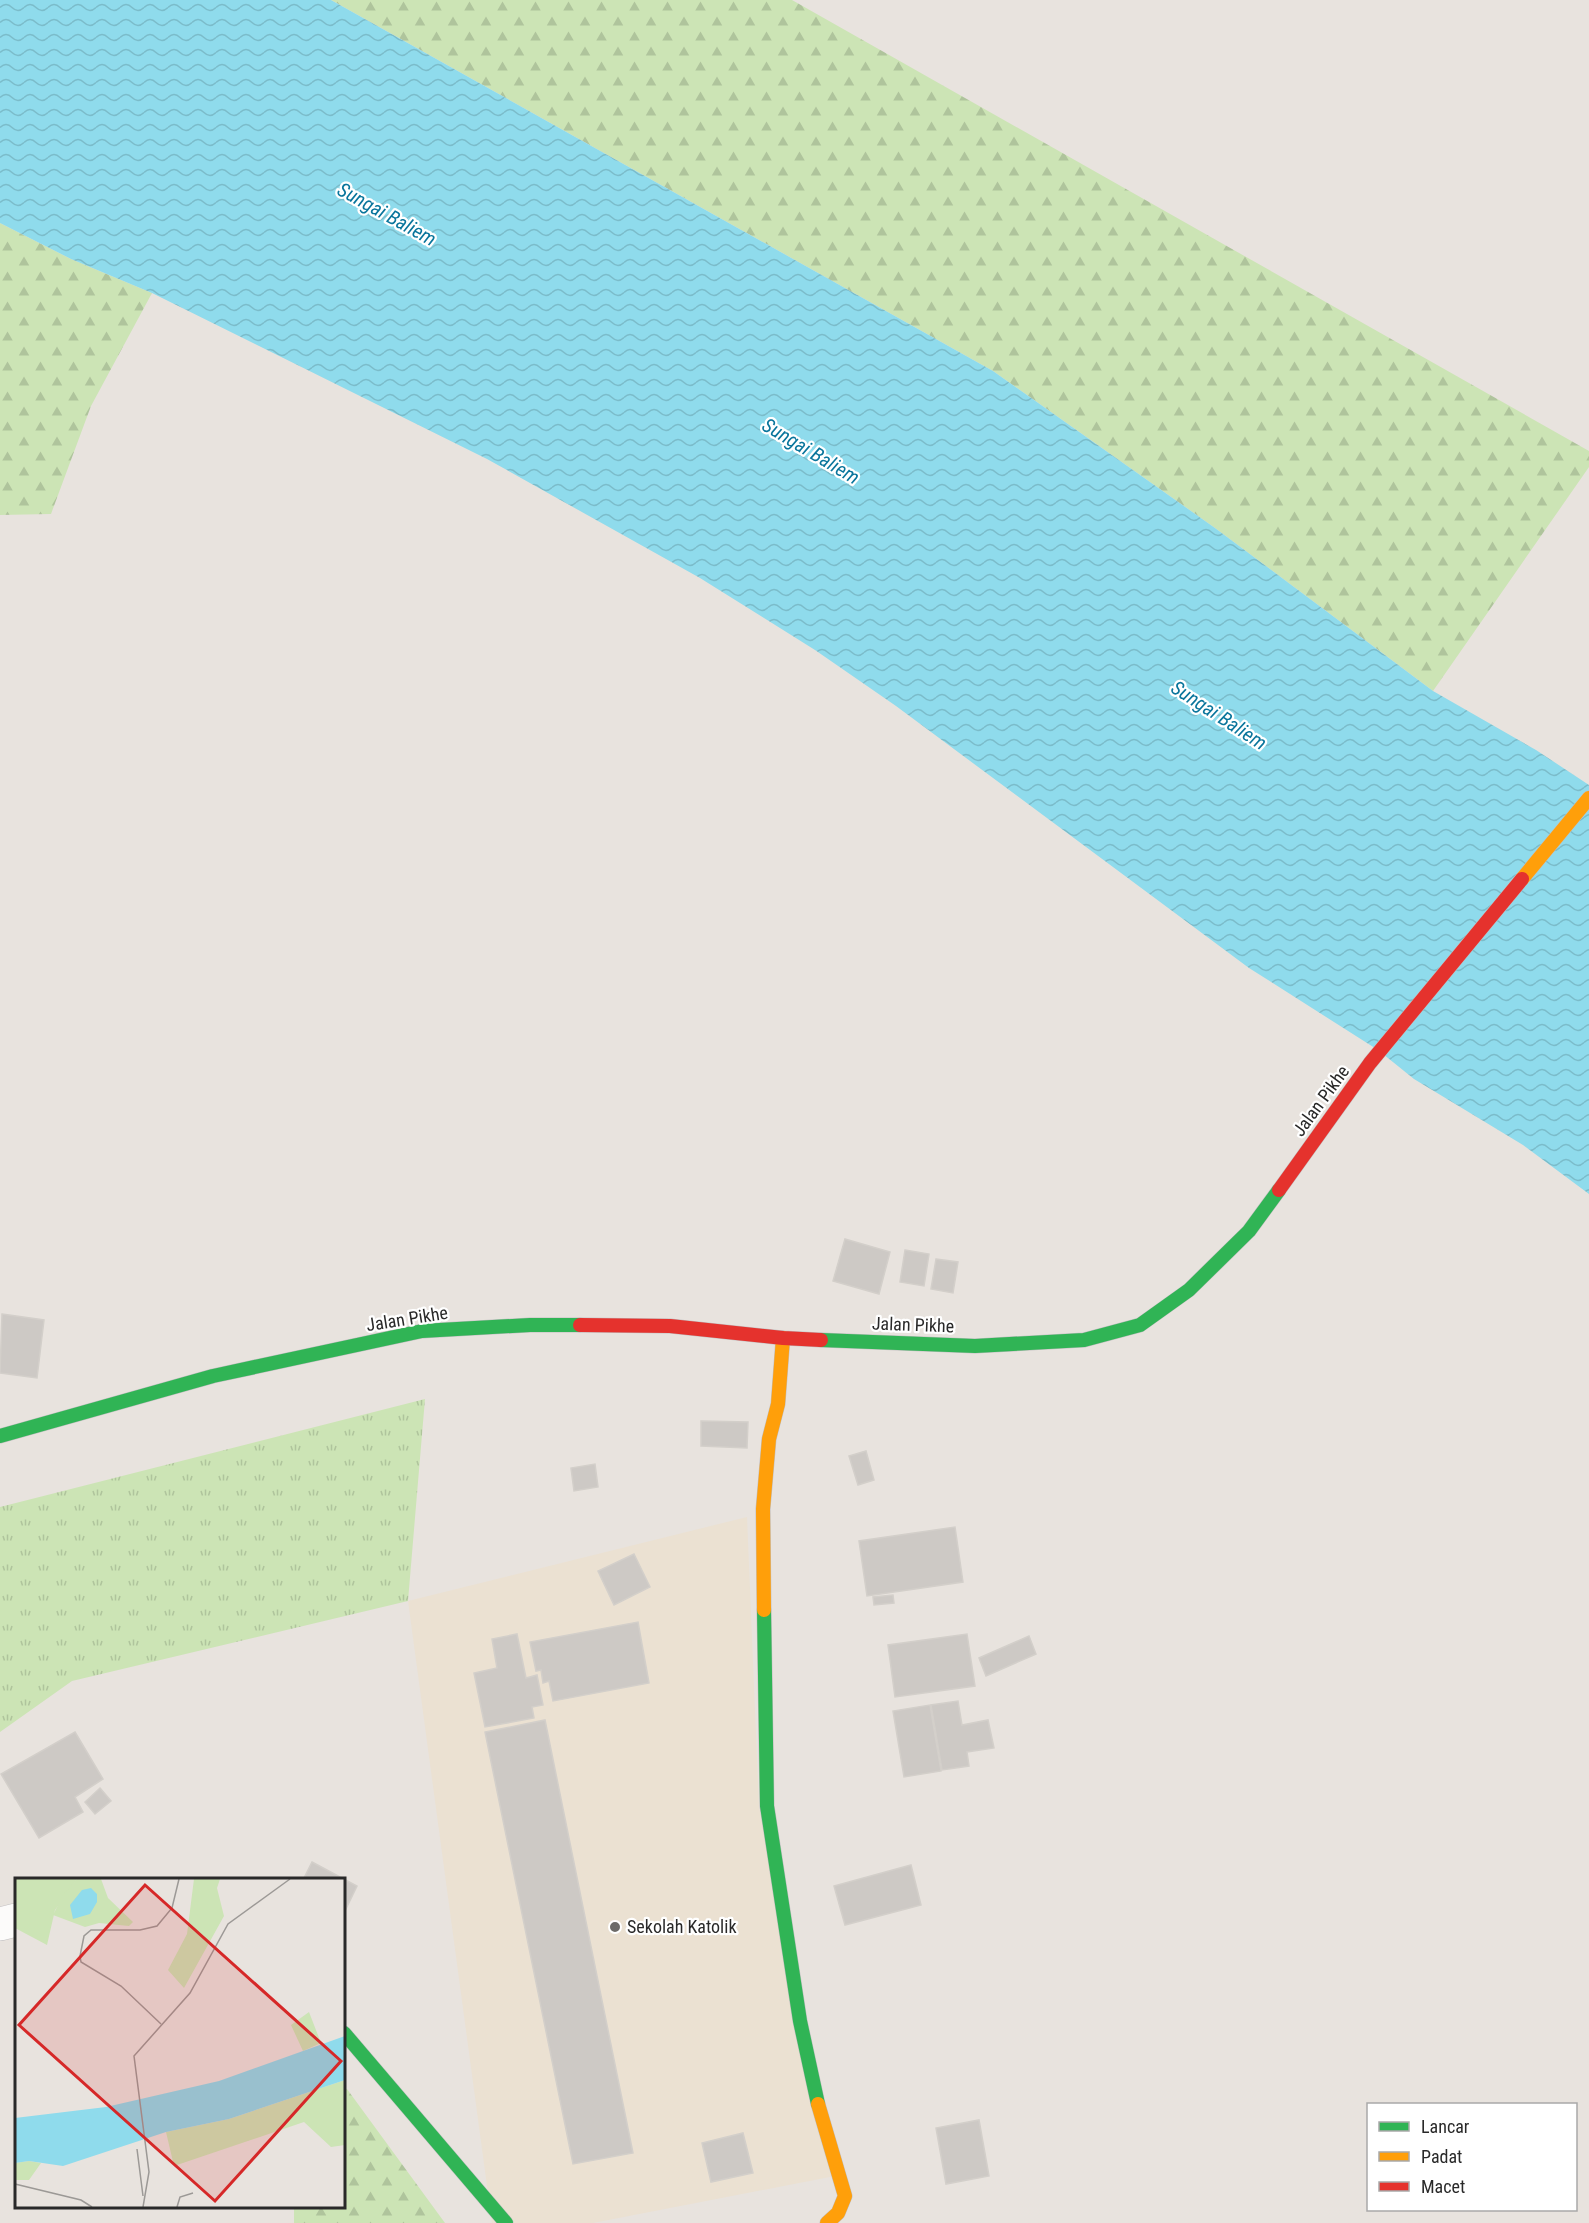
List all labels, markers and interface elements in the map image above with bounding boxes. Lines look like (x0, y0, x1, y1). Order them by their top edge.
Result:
water label: Sungai Baliem (333, 177, 441, 251)
water label: Sungai Baliem (758, 413, 864, 489)
water label: Sungai Baliem (1167, 675, 1271, 755)
street label: Jalan Pikhe (1288, 1061, 1353, 1140)
street label: Jalan Pikhe (365, 1302, 449, 1335)
street label: Jalan Pikhe (872, 1313, 954, 1336)
inset map (15, 1878, 345, 2208)
place label: Sekolah Katolik (627, 1916, 737, 1937)
marker: Sekolah Katolik (608, 1920, 622, 1934)
legend (1367, 2103, 1577, 2211)
text: Lancar (1421, 2116, 1470, 2137)
text: Padat (1421, 2146, 1462, 2167)
text: Macet (1421, 2176, 1465, 2197)

